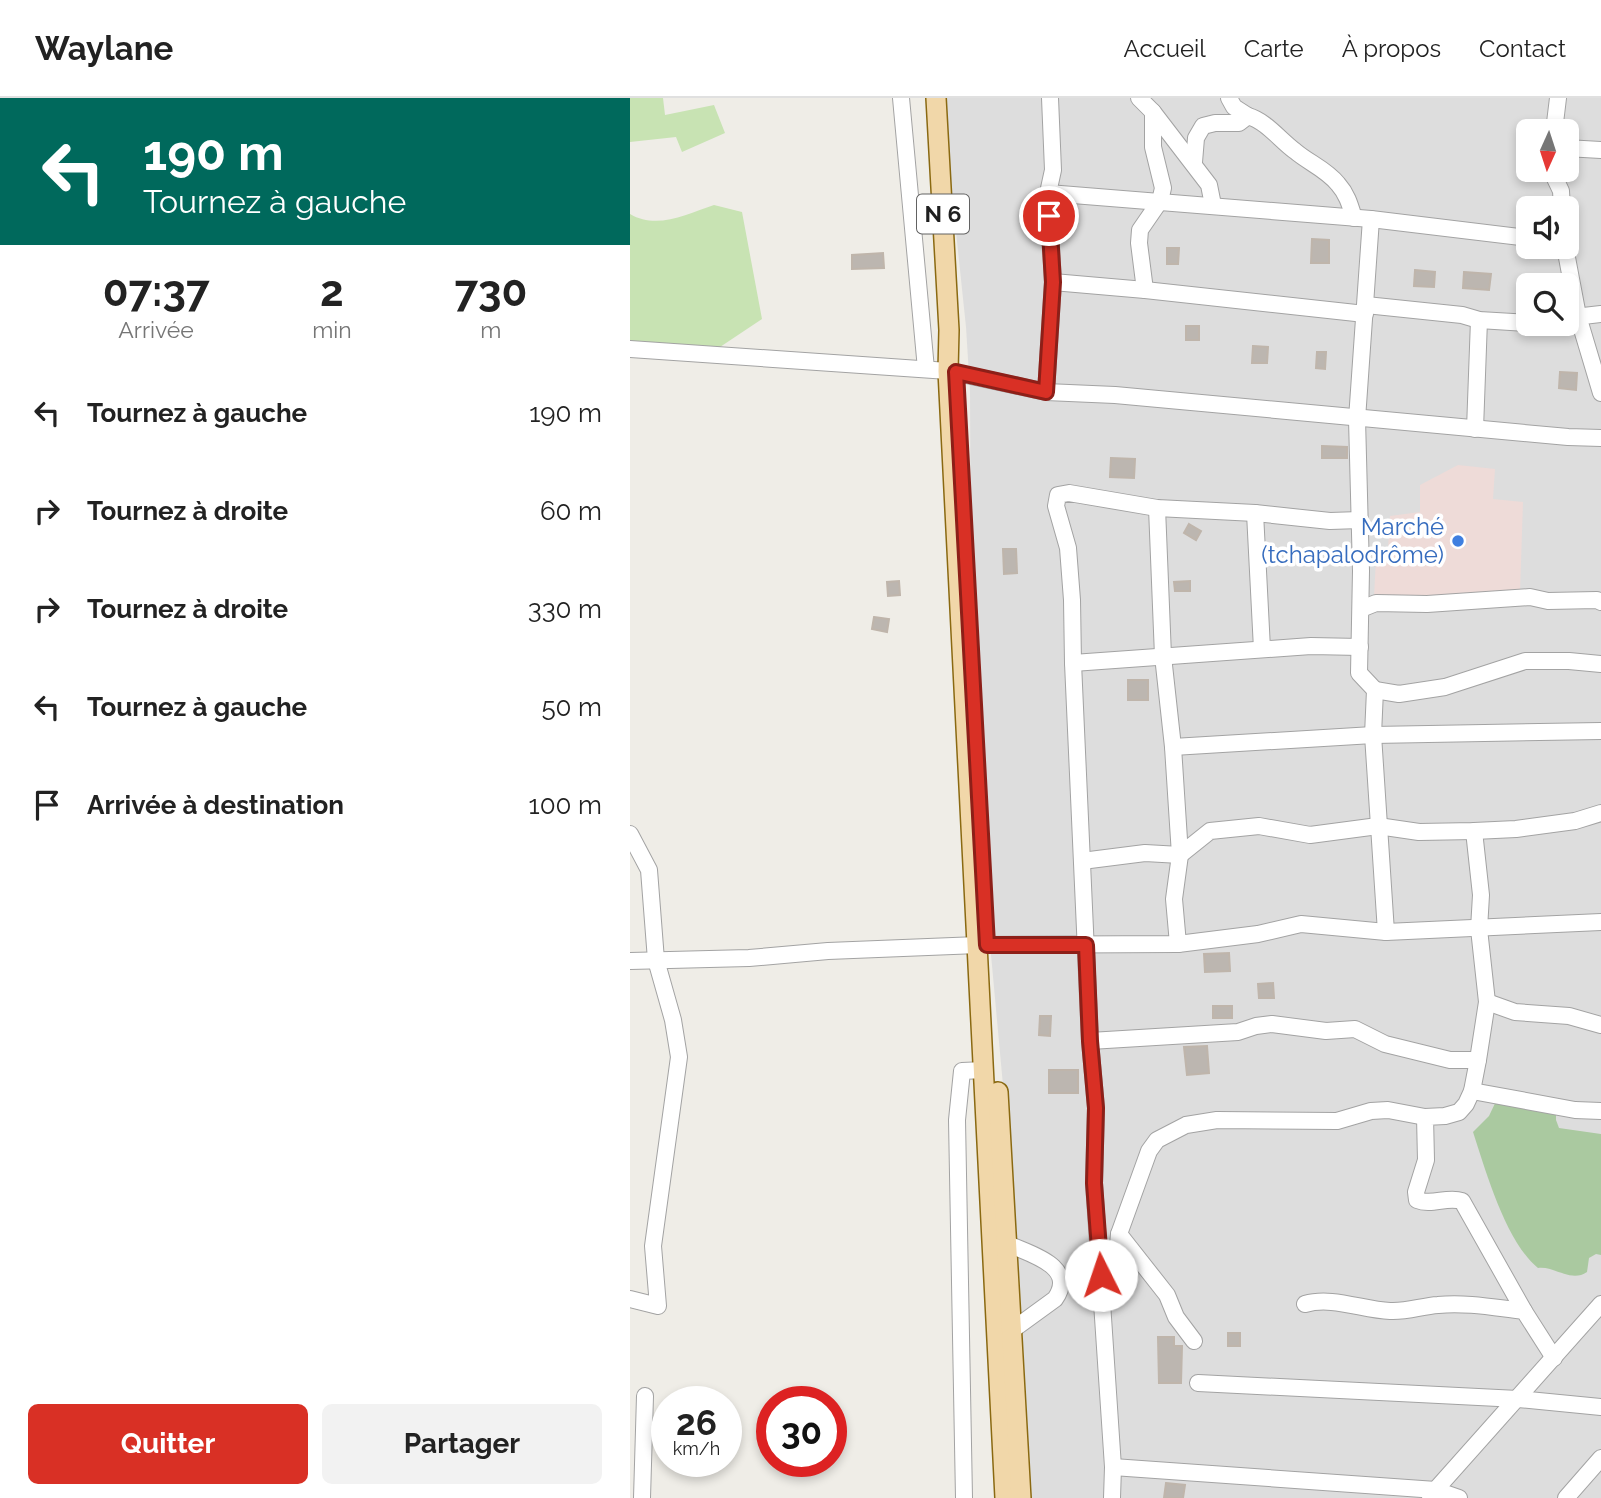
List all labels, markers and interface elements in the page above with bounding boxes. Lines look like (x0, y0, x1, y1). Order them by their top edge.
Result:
text: Waylane (35, 29, 173, 68)
text: Accueil (1124, 34, 1206, 63)
text: Carte (1244, 34, 1304, 63)
text: À propos (1342, 34, 1441, 63)
text: Contact (1479, 34, 1566, 63)
north arrow (1516, 119, 1578, 182)
map controls (1516, 119, 1579, 336)
text: 190 m (143, 124, 284, 181)
icon: left (28, 126, 119, 217)
text: Tournez à gauche (143, 183, 406, 220)
pin (1019, 186, 1079, 246)
road number: N 6 (917, 195, 969, 234)
button: sound (1516, 196, 1579, 259)
icon: arrive (1030, 197, 1068, 235)
text: 07:37 (103, 267, 209, 316)
text: 2 (320, 267, 344, 316)
text: 730 (454, 267, 527, 316)
button: search (1516, 273, 1579, 336)
text: Arrivée (118, 316, 194, 343)
text: min (312, 316, 352, 343)
text: m (480, 316, 501, 343)
icon: left (28, 394, 66, 432)
text: Tournez à gauche (87, 398, 307, 428)
text: 190 m (529, 398, 602, 428)
icon: right (28, 492, 66, 530)
text: Tournez à droite (87, 496, 288, 526)
text: 60 m (540, 496, 602, 526)
place label: Marché (tchapalodrôme) (1261, 512, 1444, 569)
marker: Marché (tchapalodrôme) (1450, 533, 1466, 549)
icon: right (28, 590, 66, 628)
text: Tournez à droite (87, 594, 288, 624)
text: 330 m (528, 594, 602, 624)
icon: left (28, 688, 66, 726)
text: Tournez à gauche (87, 692, 307, 722)
text: 50 m (541, 692, 602, 722)
icon: arrive (28, 786, 66, 824)
text: Arrivée à destination (87, 790, 344, 820)
text: 100 m (529, 790, 602, 820)
position arrow (1064, 1238, 1138, 1312)
speed limit sign: 30 (756, 1386, 847, 1477)
text: 26 (676, 1402, 717, 1443)
button: Quitter (28, 1404, 308, 1484)
button: Partager (322, 1404, 602, 1484)
text: km/h (673, 1438, 720, 1459)

